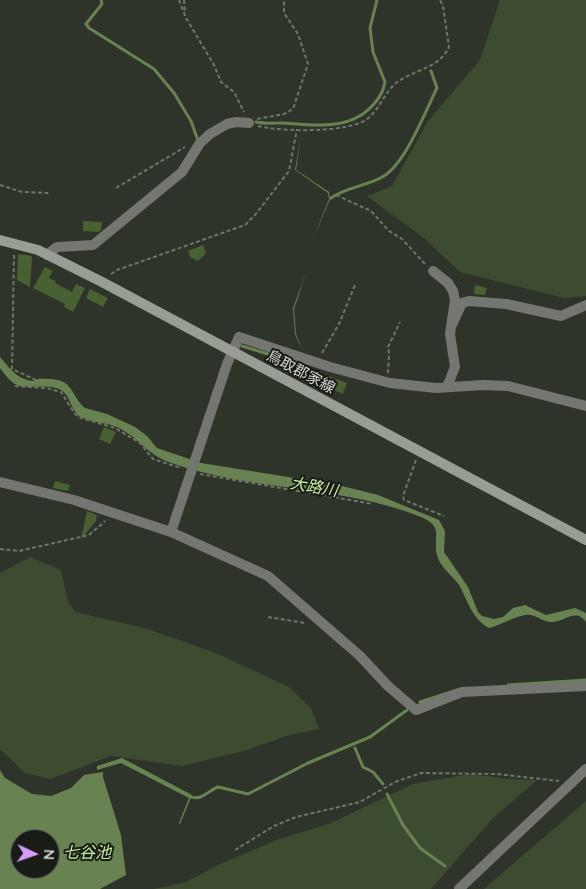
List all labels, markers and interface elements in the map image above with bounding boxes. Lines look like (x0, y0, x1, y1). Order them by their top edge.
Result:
street label: 鳥取郡家線 (264, 346, 338, 398)
water label: 大路川 (289, 473, 339, 501)
north arrow (10, 829, 60, 879)
water label: 七谷池 (63, 843, 111, 863)
text: N (41, 849, 58, 861)

